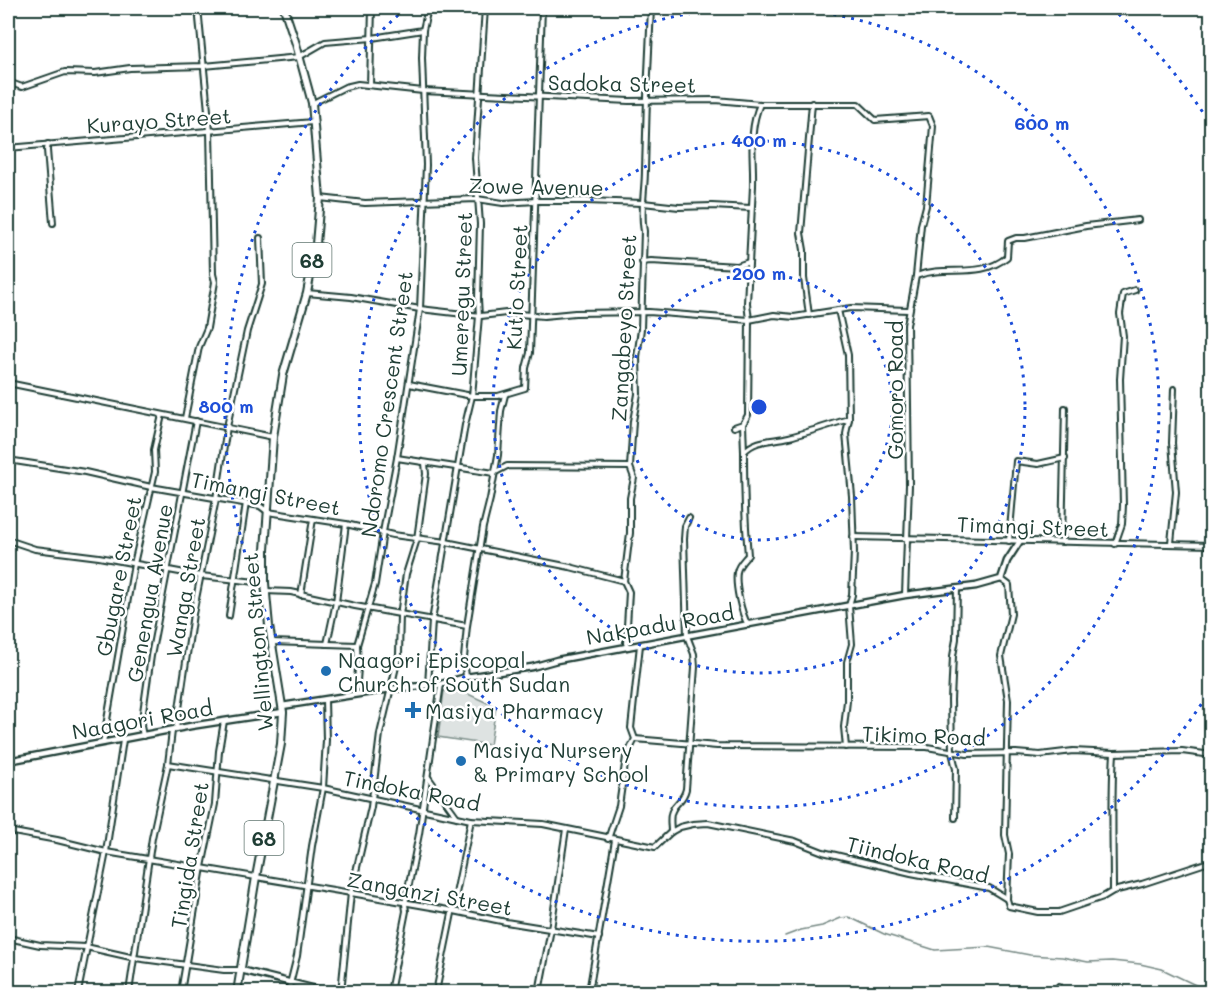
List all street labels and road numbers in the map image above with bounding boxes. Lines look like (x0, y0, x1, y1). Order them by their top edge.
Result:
street label: Sadoka Street (548, 68, 696, 98)
street label: Kurayo Street (86, 101, 232, 139)
street label: Zowe Avenue (468, 171, 604, 201)
street label: Umeregu Street (445, 211, 477, 377)
street label: Kutio Street (499, 223, 533, 351)
street label: Zangabeyo Street (605, 234, 641, 422)
road number: 68 (292, 243, 332, 277)
street label: Ndoromo Crescent Street (354, 269, 418, 539)
street label: Gomoro Road (881, 320, 908, 460)
street label: Timangi Street (189, 465, 343, 521)
street label: Gbugare Street (89, 494, 147, 658)
street label: Genengua Avenue (120, 502, 178, 684)
street label: Timangi Street (957, 510, 1109, 542)
street label: Wanga Street (159, 515, 211, 659)
street label: Wellington Street (236, 552, 278, 732)
street label: Nakpadu Road (584, 598, 736, 650)
street label: Naagori Road (70, 693, 214, 745)
street label: Tikimo Road (862, 719, 986, 751)
street label: Tindoka Road (341, 764, 483, 816)
street label: Tingida Street (164, 780, 214, 930)
road number: 68 (244, 821, 284, 855)
street label: Tiindoka Road (844, 830, 992, 888)
street label: Zanganzi Street (345, 865, 515, 921)

